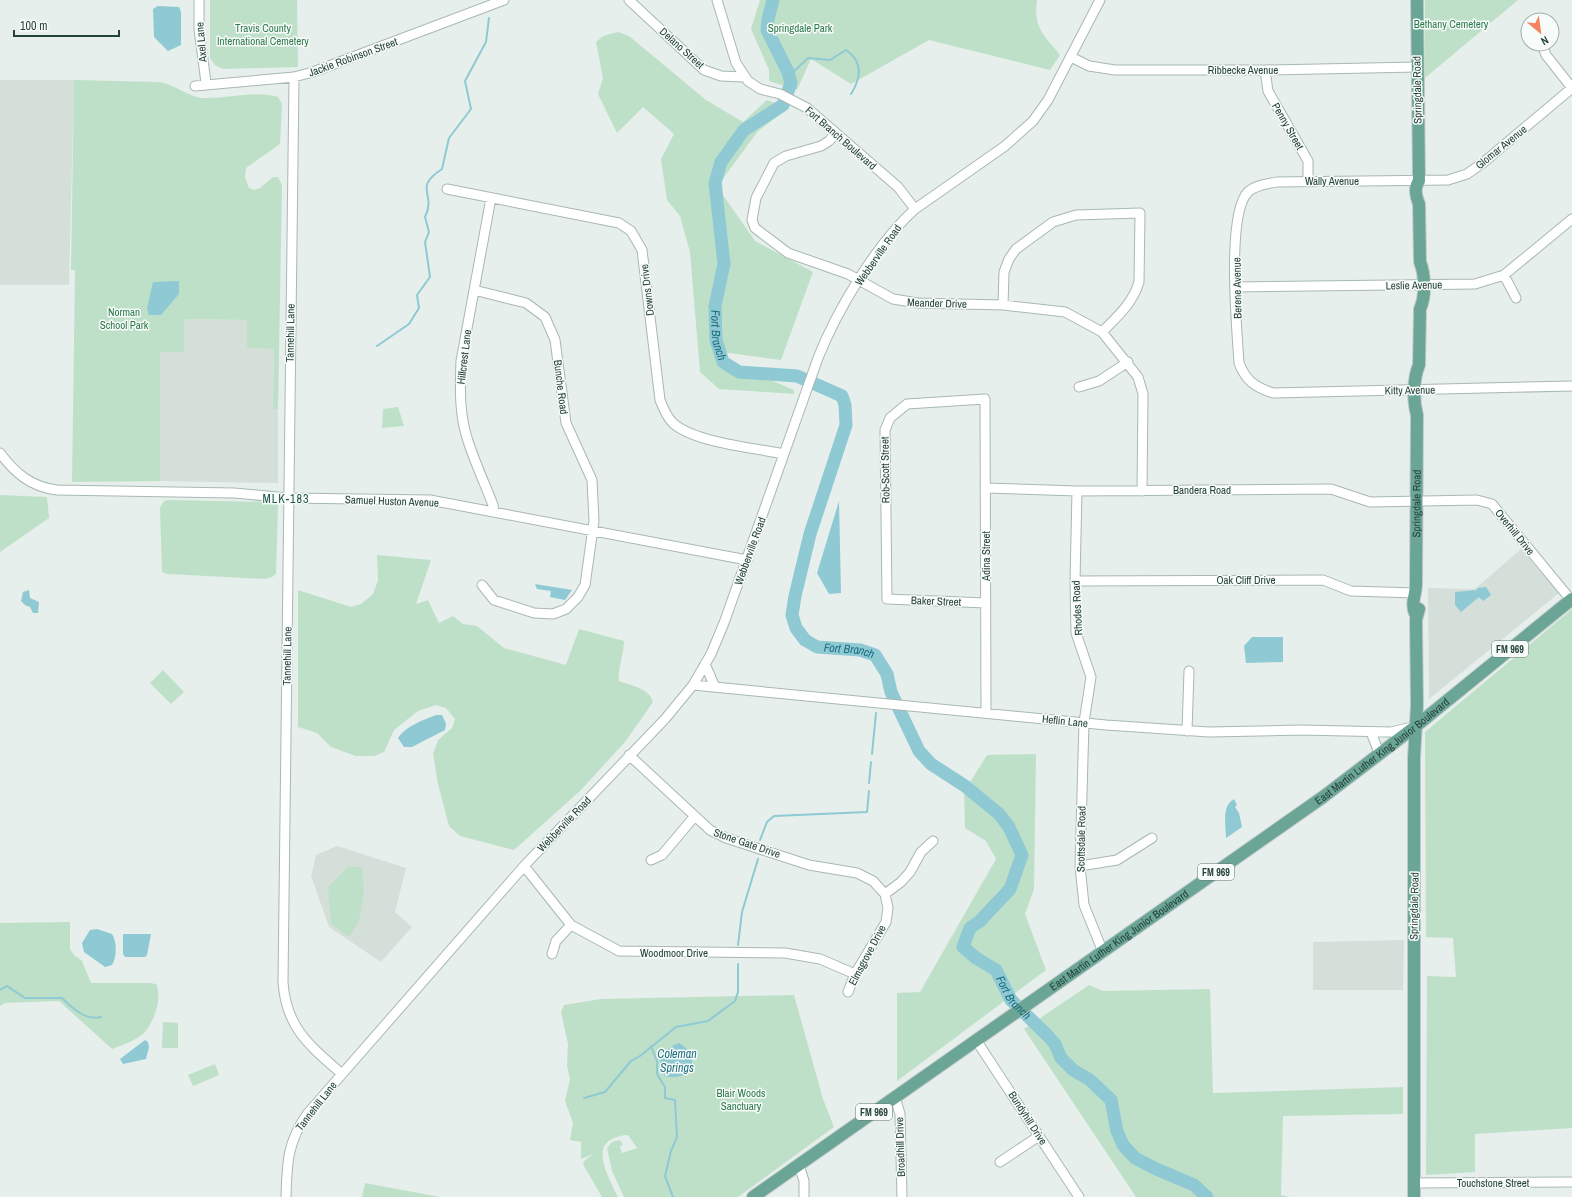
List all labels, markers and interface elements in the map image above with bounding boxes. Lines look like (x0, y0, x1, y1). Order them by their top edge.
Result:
scale bar (14, 12, 119, 38)
north arrow (1520, 12, 1560, 52)
park label: Bethany Cemetery (1414, 17, 1489, 31)
text: 100 m (20, 18, 47, 34)
street label: Axel Lane (192, 21, 210, 64)
park label: Travis County International Cemetery (217, 21, 309, 48)
park label: Springdale Park (768, 21, 833, 35)
street label: Delano Street (657, 24, 708, 72)
text: N (1539, 33, 1551, 48)
street label: Jackie Robinson Street (307, 34, 400, 80)
street label: Springdale Road (1409, 56, 1425, 124)
street label: Ribbecke Avenue (1208, 63, 1278, 77)
street label: Penny Street (1269, 100, 1307, 153)
street label: Fort Branch Boulevard (803, 103, 879, 173)
street label: Glomar Avenue (1472, 122, 1530, 172)
street label: Wally Avenue (1305, 174, 1359, 188)
street label: Webberville Road (852, 222, 904, 288)
street label: Berene Avenue (1229, 257, 1245, 319)
street label: Downs Drive (637, 264, 657, 316)
street label: Leslie Avenue (1386, 278, 1442, 292)
street label: Meander Drive (907, 295, 967, 311)
street label: Tannehill Lane (282, 303, 298, 363)
park label: Norman School Park (100, 305, 149, 332)
water label: Fort Branch (707, 310, 730, 363)
street label: Hillcrest Lane (454, 329, 474, 385)
street label: Bunche Road (551, 359, 571, 415)
street label: Kitty Avenue (1385, 383, 1435, 397)
street label: Rob-Scott Street (877, 436, 893, 503)
street label: Springdale Road (1409, 470, 1424, 538)
street label: Bandera Road (1173, 483, 1231, 497)
district label: MLK-183 (263, 491, 309, 507)
street label: Samuel Huston Avenue (345, 492, 439, 510)
street label: Overhill Drive (1492, 506, 1538, 558)
street label: Webberville Road (731, 515, 769, 587)
street label: Adina Street (979, 530, 993, 582)
street label: Oak Cliff Drive (1217, 573, 1276, 587)
street label: Rhodes Road (1069, 580, 1085, 636)
street label: Baker Street (911, 593, 962, 609)
street label: Tannehill Lane (279, 626, 295, 686)
water label: Fort Branch (823, 639, 877, 662)
road number: FM 969 (1492, 641, 1528, 657)
street label: East Martin Luther King Junior Boulevard (1312, 695, 1452, 808)
street label: Heflin Lane (1041, 712, 1089, 730)
street label: Webberville Road (534, 793, 594, 855)
street label: Scottsdale Road (1073, 806, 1089, 872)
street label: Stone Gate Drive (712, 825, 782, 861)
road number: FM 969 (1198, 864, 1234, 880)
street label: Springdale Road (1406, 872, 1422, 940)
street label: East Martin Luther King Junior Boulevard (1047, 887, 1191, 994)
street label: Elmsgrove Drive (845, 922, 889, 988)
street label: Woodmoor Drive (640, 946, 708, 960)
water label: Fort Branch (992, 973, 1035, 1023)
water label: Coleman Springs (657, 1046, 697, 1076)
street label: Tannehill Lane (292, 1078, 340, 1134)
park label: Blair Woods Sanctuary (717, 1086, 766, 1113)
street label: Bundyhill Drive (1005, 1089, 1051, 1147)
road number: FM 969 (856, 1104, 892, 1120)
street label: Broadhill Drive (892, 1117, 908, 1177)
street label: Touchstone Street (1457, 1176, 1530, 1190)

